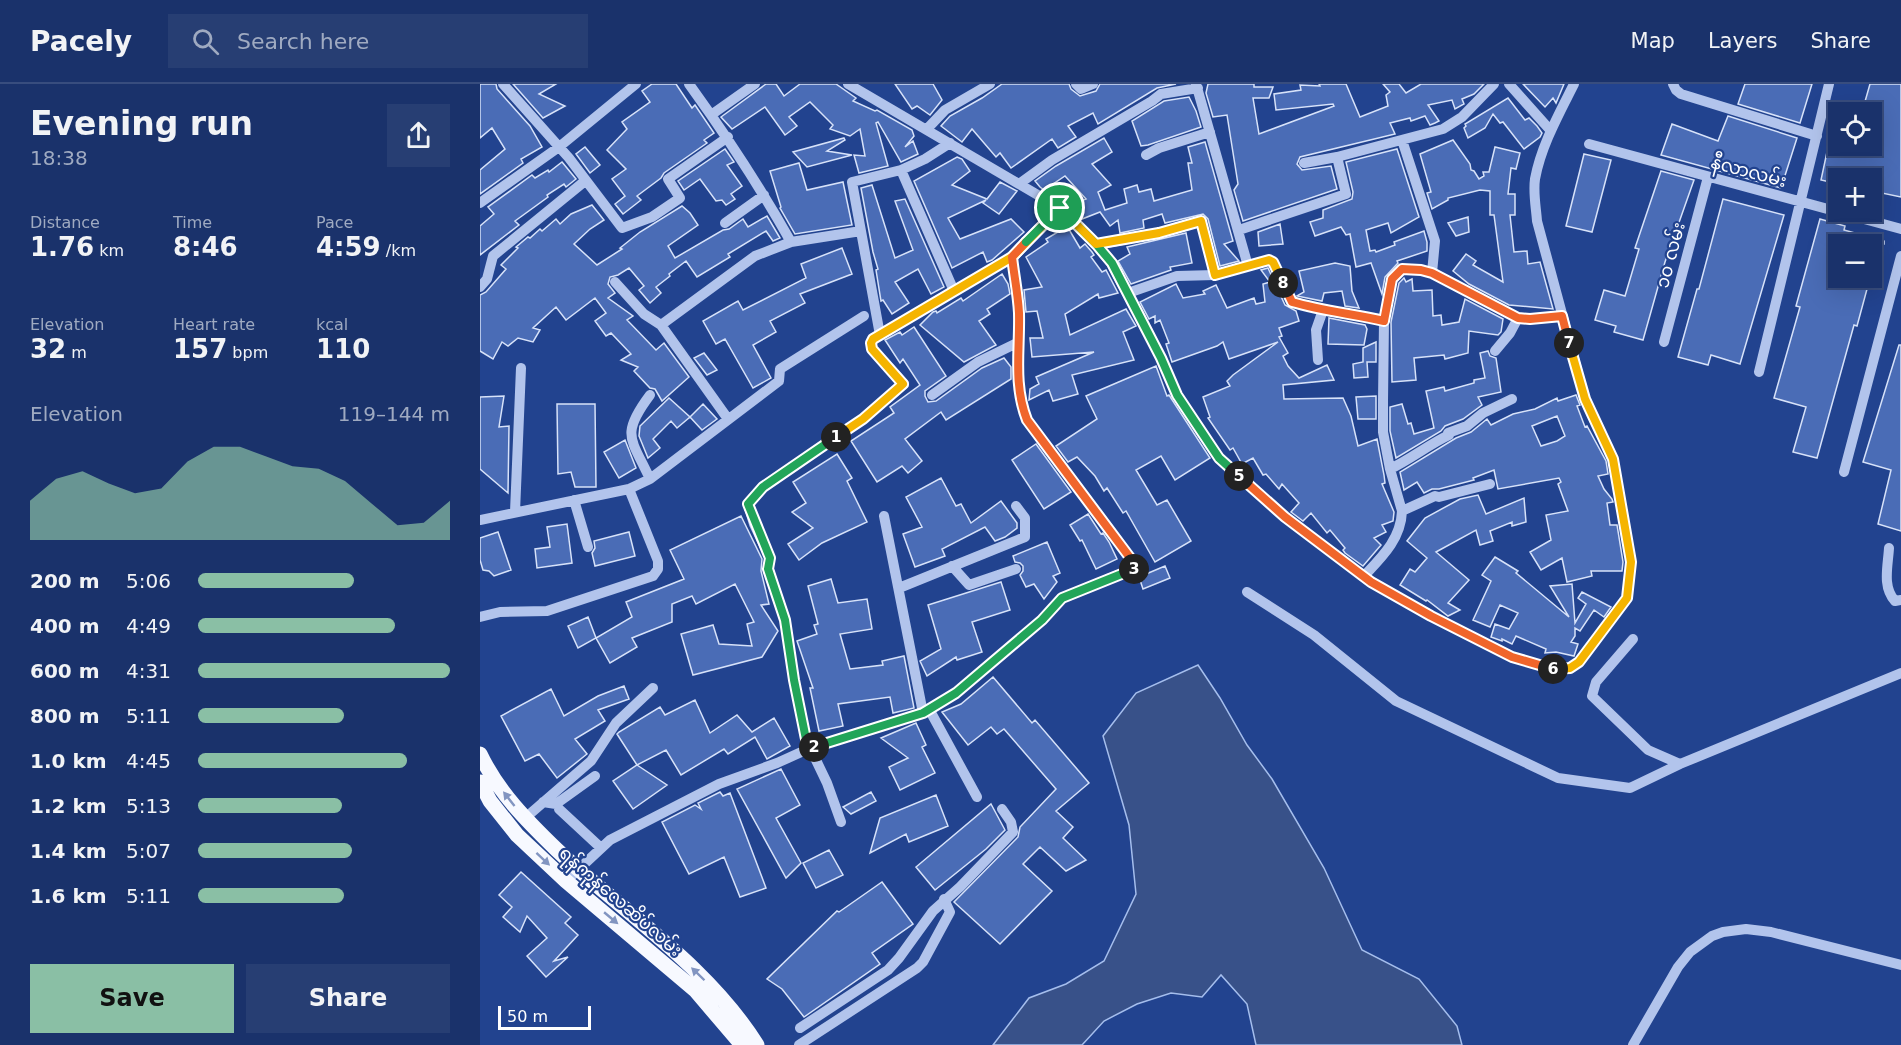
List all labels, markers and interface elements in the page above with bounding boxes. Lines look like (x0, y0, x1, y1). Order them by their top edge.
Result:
search box (168, 14, 588, 68)
text: Pacely (30, 25, 132, 58)
icon: search (189, 25, 222, 58)
text: Search here (237, 29, 369, 54)
text: Map (1631, 29, 1675, 53)
text: Layers (1708, 29, 1777, 53)
text: Share (1810, 29, 1871, 53)
map controls (1828, 102, 1882, 288)
button: locate (1828, 102, 1882, 156)
text: Evening run (30, 104, 253, 143)
button: share (387, 104, 450, 167)
text: 18:38 (30, 146, 88, 170)
street label: နီလာလမ်း (1708, 148, 1790, 196)
button: + (1828, 168, 1882, 222)
pin (1034, 182, 1085, 233)
icon: arrive (1043, 191, 1076, 224)
text: Distance (30, 213, 100, 232)
text: Time (173, 213, 212, 232)
text: Pace (316, 213, 353, 232)
street label: ၁၀ လမ်း (1649, 219, 1689, 290)
text: 1.76 (30, 232, 94, 262)
text: 8:46 (173, 232, 238, 262)
text: 4:59 (316, 232, 381, 262)
button: − (1828, 234, 1882, 288)
text: km (94, 241, 124, 260)
text: /km (381, 241, 416, 260)
pin: 8 (1268, 268, 1298, 298)
text: 8 (1277, 273, 1289, 292)
text: Elevation (30, 315, 104, 334)
text: Heart rate (173, 315, 255, 334)
text: kcal (316, 315, 348, 334)
pin: 7 (1554, 328, 1584, 358)
text: 7 (1563, 333, 1575, 352)
text: 32 (30, 334, 66, 364)
text: 157 (173, 334, 227, 364)
text: 110 (316, 334, 370, 364)
text: m (66, 343, 87, 362)
text: bpm (227, 343, 268, 362)
text: Elevation (30, 402, 123, 426)
text: 119–144 m (338, 402, 450, 426)
pin: 1 (821, 422, 851, 452)
text: 1 (830, 427, 842, 446)
pin: 5 (1224, 461, 1254, 491)
text: 5 (1233, 466, 1245, 485)
pin: 3 (1119, 554, 1149, 584)
text: 3 (1128, 559, 1140, 578)
text: 200 m (30, 569, 100, 593)
text: 5:06 (126, 569, 171, 593)
text: 400 m (30, 614, 100, 638)
text: 4:49 (126, 614, 171, 638)
pin: 6 (1538, 654, 1568, 684)
text: 600 m (30, 659, 100, 683)
text: 4:31 (126, 659, 171, 683)
text: 6 (1547, 659, 1559, 678)
text: 800 m (30, 704, 100, 728)
text: 5:11 (126, 704, 171, 728)
pin: 2 (799, 732, 829, 762)
text: 2 (808, 737, 820, 756)
text: 1.0 km (30, 749, 107, 773)
text: 4:45 (126, 749, 171, 773)
one-way arrow (502, 791, 515, 807)
text: 1.2 km (30, 794, 107, 818)
text: 5:13 (126, 794, 171, 818)
text: 1.4 km (30, 839, 107, 863)
text: 5:07 (126, 839, 171, 863)
street label: ရန်ကုန်လေဆိပ်လမ်း (552, 840, 689, 964)
one-way arrow (535, 852, 550, 865)
text: 1.6 km (30, 884, 107, 908)
text: 5:11 (126, 884, 171, 908)
one-way arrow (604, 912, 619, 924)
button: Save (30, 964, 234, 1033)
button: Share (246, 964, 450, 1033)
one-way arrow (691, 968, 705, 982)
scale bar (498, 1003, 591, 1030)
text: 50 m (507, 1007, 548, 1026)

